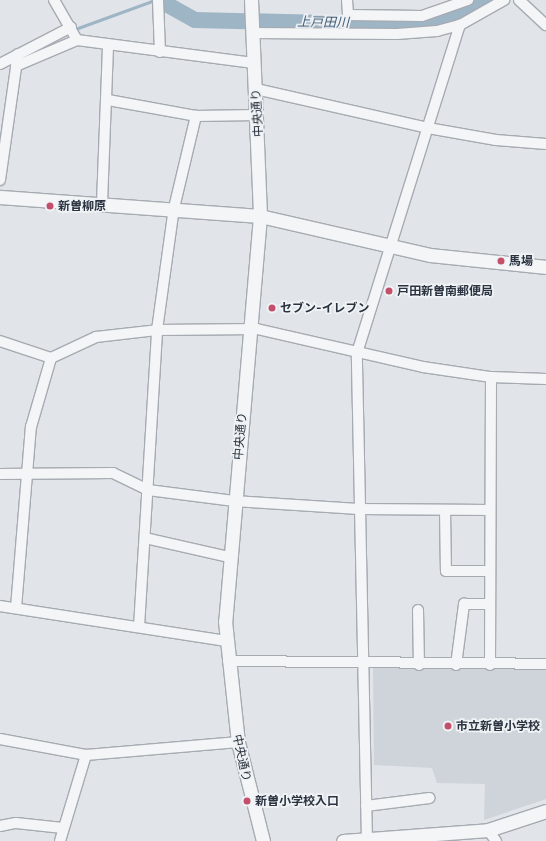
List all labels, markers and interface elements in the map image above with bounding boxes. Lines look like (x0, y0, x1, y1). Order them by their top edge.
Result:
water label: 上戸田川 (297, 14, 349, 30)
street label: 中央通り (249, 89, 265, 137)
place label: 新曽柳原 (58, 199, 106, 213)
marker: 新曽柳原 (45, 201, 55, 211)
place label: 馬場 (509, 254, 533, 268)
marker: 馬場 (496, 256, 506, 266)
place label: 戸田新曽南郵便局 (397, 284, 493, 298)
marker: 戸田新曽南郵便局 (384, 286, 394, 296)
place label: セブン-イレブン (280, 301, 370, 315)
marker: セブン-イレブン (267, 303, 277, 313)
street label: 中央通り (231, 411, 249, 461)
place label: 市立新曽小学校 (456, 719, 540, 733)
marker: 市立新曽小学校 (443, 721, 453, 731)
street label: 中央通り (230, 733, 254, 783)
place label: 新曽小学校入口 (255, 794, 339, 808)
marker: 新曽小学校入口 (242, 796, 252, 806)

